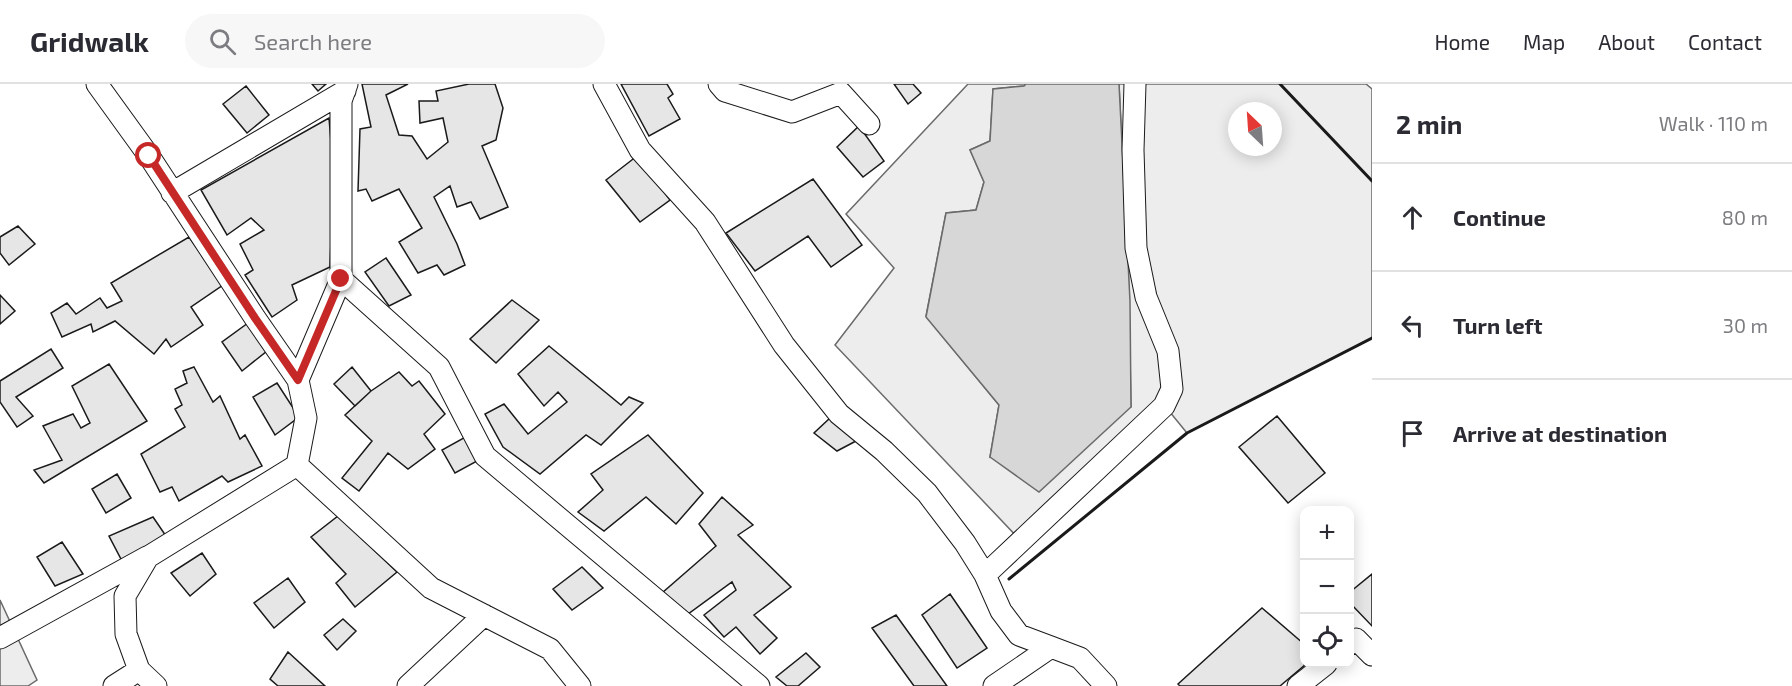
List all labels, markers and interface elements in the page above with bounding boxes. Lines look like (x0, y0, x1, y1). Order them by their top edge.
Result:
search box (185, 14, 605, 68)
text: Gridwalk (30, 24, 149, 58)
icon: search (206, 25, 239, 58)
text: Search here (254, 28, 372, 54)
text: Home (1434, 29, 1490, 54)
text: Map (1523, 29, 1565, 54)
text: About (1598, 29, 1655, 54)
text: Contact (1688, 29, 1762, 54)
north arrow (1228, 102, 1282, 156)
text: 2 min (1396, 108, 1462, 139)
text: Walk · 110 m (1659, 111, 1768, 135)
route start (135, 142, 161, 168)
icon: ahead (1396, 201, 1429, 234)
text: Continue (1453, 204, 1546, 230)
text: 80 m (1722, 205, 1768, 229)
route end (327, 265, 353, 291)
icon: left (1396, 309, 1429, 342)
text: Turn left (1453, 312, 1542, 338)
text: 30 m (1723, 313, 1768, 337)
icon: arrive (1396, 417, 1429, 450)
text: Arrive at destination (1453, 420, 1667, 446)
map controls (1300, 506, 1354, 668)
button: + (1300, 506, 1354, 560)
button: − (1300, 560, 1354, 614)
button: locate (1300, 614, 1354, 668)

